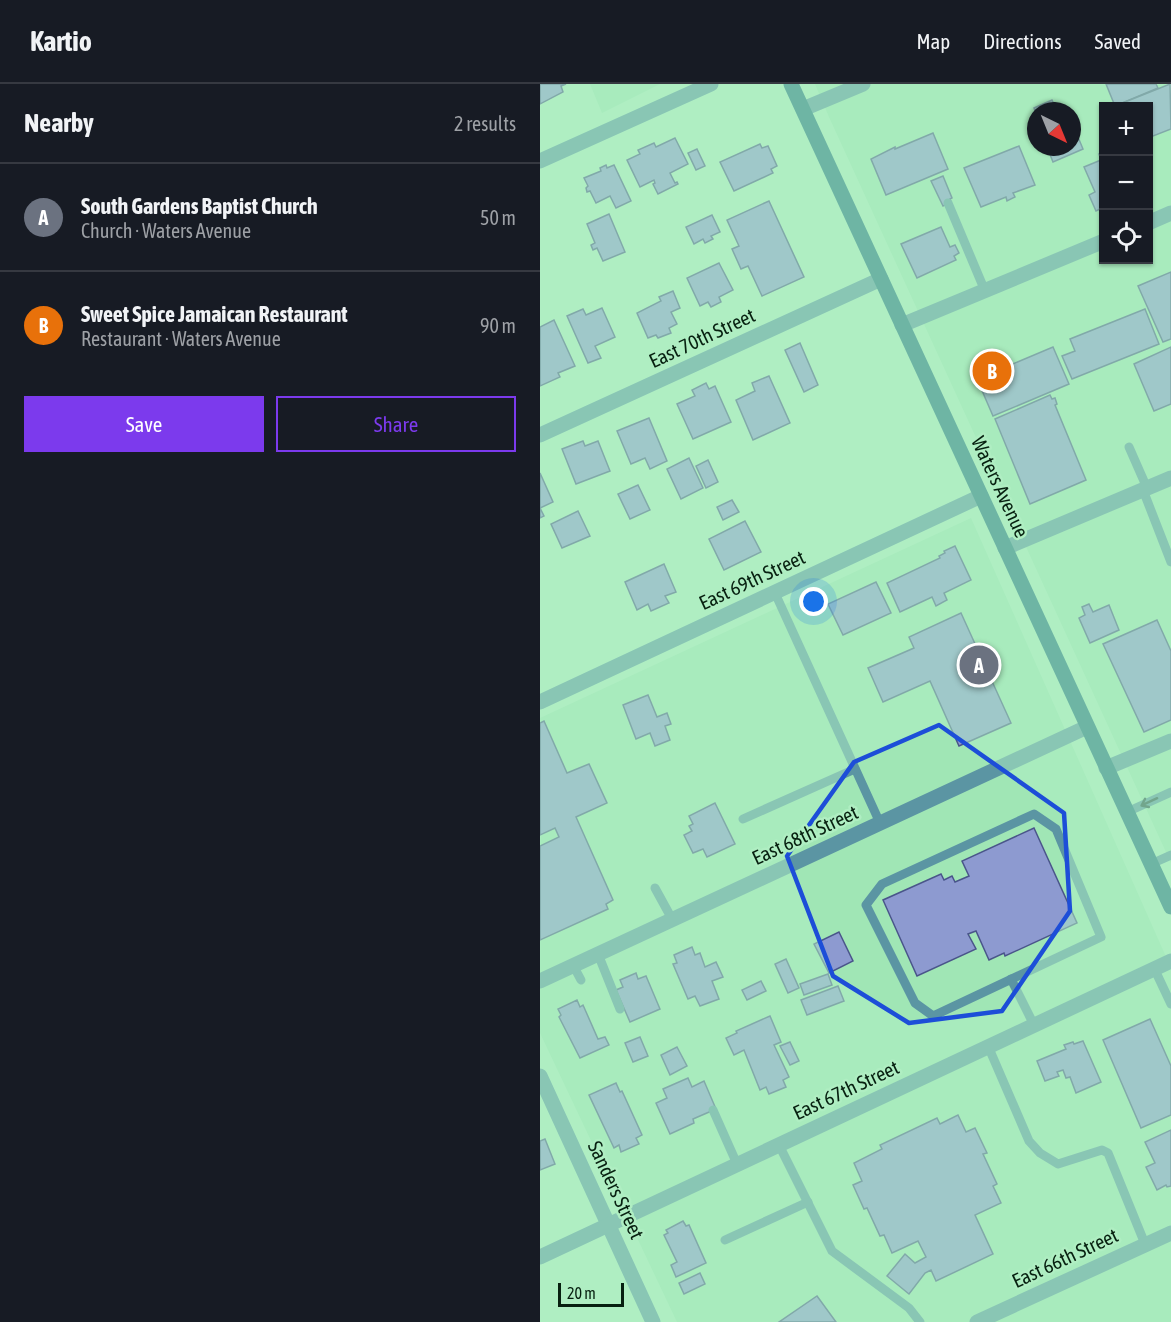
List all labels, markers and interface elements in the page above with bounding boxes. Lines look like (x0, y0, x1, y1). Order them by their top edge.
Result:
text: Kartio (30, 25, 92, 57)
text: Map (916, 29, 950, 53)
text: Directions (983, 29, 1062, 53)
text: Saved (1095, 29, 1141, 53)
north arrow (1027, 102, 1081, 156)
map controls (1099, 102, 1153, 264)
button: + (1099, 102, 1153, 156)
text: Nearby (24, 108, 94, 138)
text: 2 results (454, 112, 516, 135)
button: − (1099, 156, 1153, 210)
text: South Gardens Baptist Church (81, 193, 318, 219)
text: A (39, 206, 48, 229)
text: 50 m (480, 206, 516, 229)
button: locate (1099, 210, 1153, 264)
text: Church · Waters Avenue (81, 219, 251, 242)
text: Sweet Spice Jamaican Restaurant (81, 301, 348, 327)
street label: East 70th Street (645, 303, 759, 372)
text: B (39, 314, 48, 337)
text: 90 m (480, 314, 516, 337)
text: Restaurant · Waters Avenue (81, 327, 281, 350)
pin: B (972, 348, 1012, 394)
button: Save (24, 396, 264, 452)
button: Share (276, 396, 516, 452)
street label: Waters Avenue (967, 433, 1034, 541)
street label: East 69th Street (695, 545, 809, 614)
your location (799, 587, 828, 616)
pin: A (960, 642, 998, 688)
one-way arrow (1140, 797, 1159, 808)
street label: East 68th Street (748, 800, 862, 869)
street label: East 67th Street (789, 1055, 903, 1124)
street label: Sanders Street (584, 1137, 649, 1243)
street label: East 66th Street (1008, 1223, 1122, 1292)
scale bar (558, 1280, 624, 1308)
text: 20 m (567, 1284, 596, 1302)

